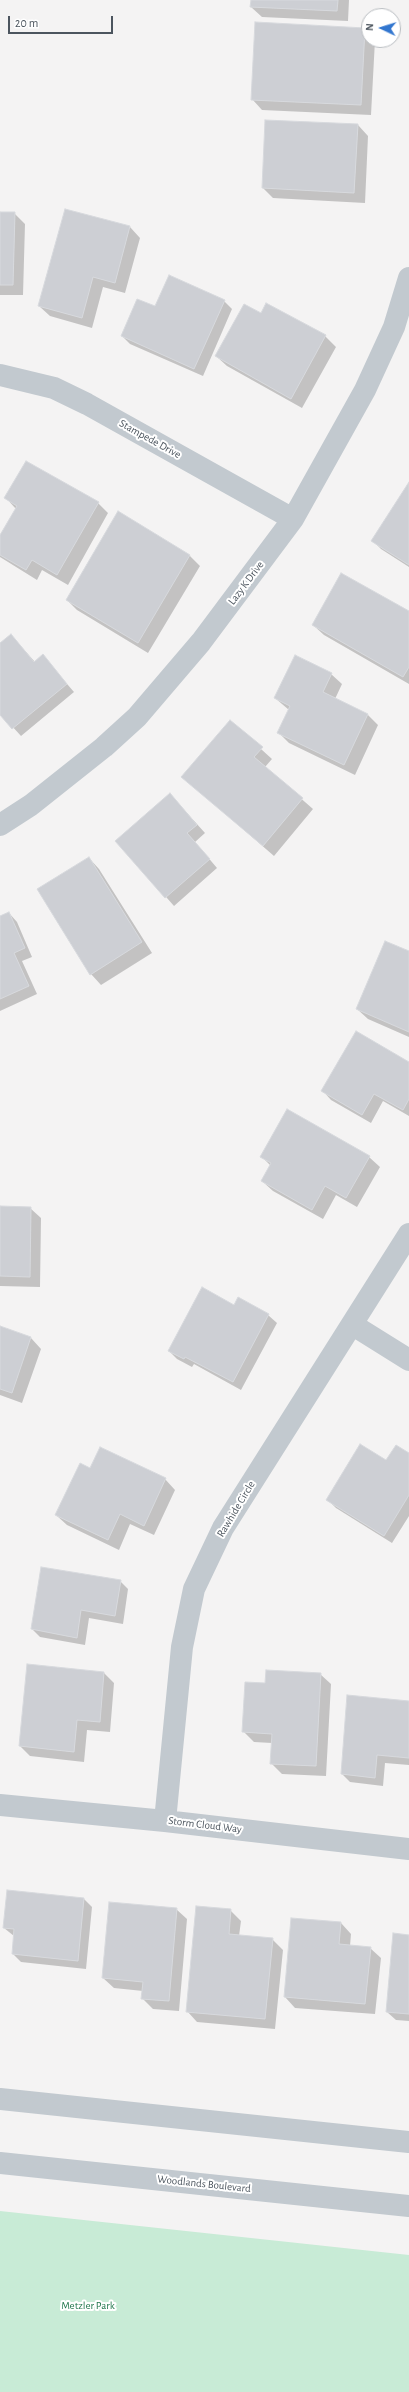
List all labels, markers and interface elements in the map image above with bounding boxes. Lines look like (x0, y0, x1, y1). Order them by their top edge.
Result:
scale bar (10, 8, 115, 34)
north arrow (361, 8, 401, 48)
text: 20 m (15, 17, 38, 29)
text: N (364, 23, 375, 31)
street label: Stampede Drive (117, 417, 183, 461)
street label: Lazy K Drive (225, 558, 267, 608)
street label: Rawhide Circle (214, 1479, 258, 1539)
street label: Storm Cloud Way (168, 1814, 242, 1836)
street label: Woodlands Boulevard (157, 2173, 251, 2195)
park label: Metzler Park (61, 2299, 115, 2313)

